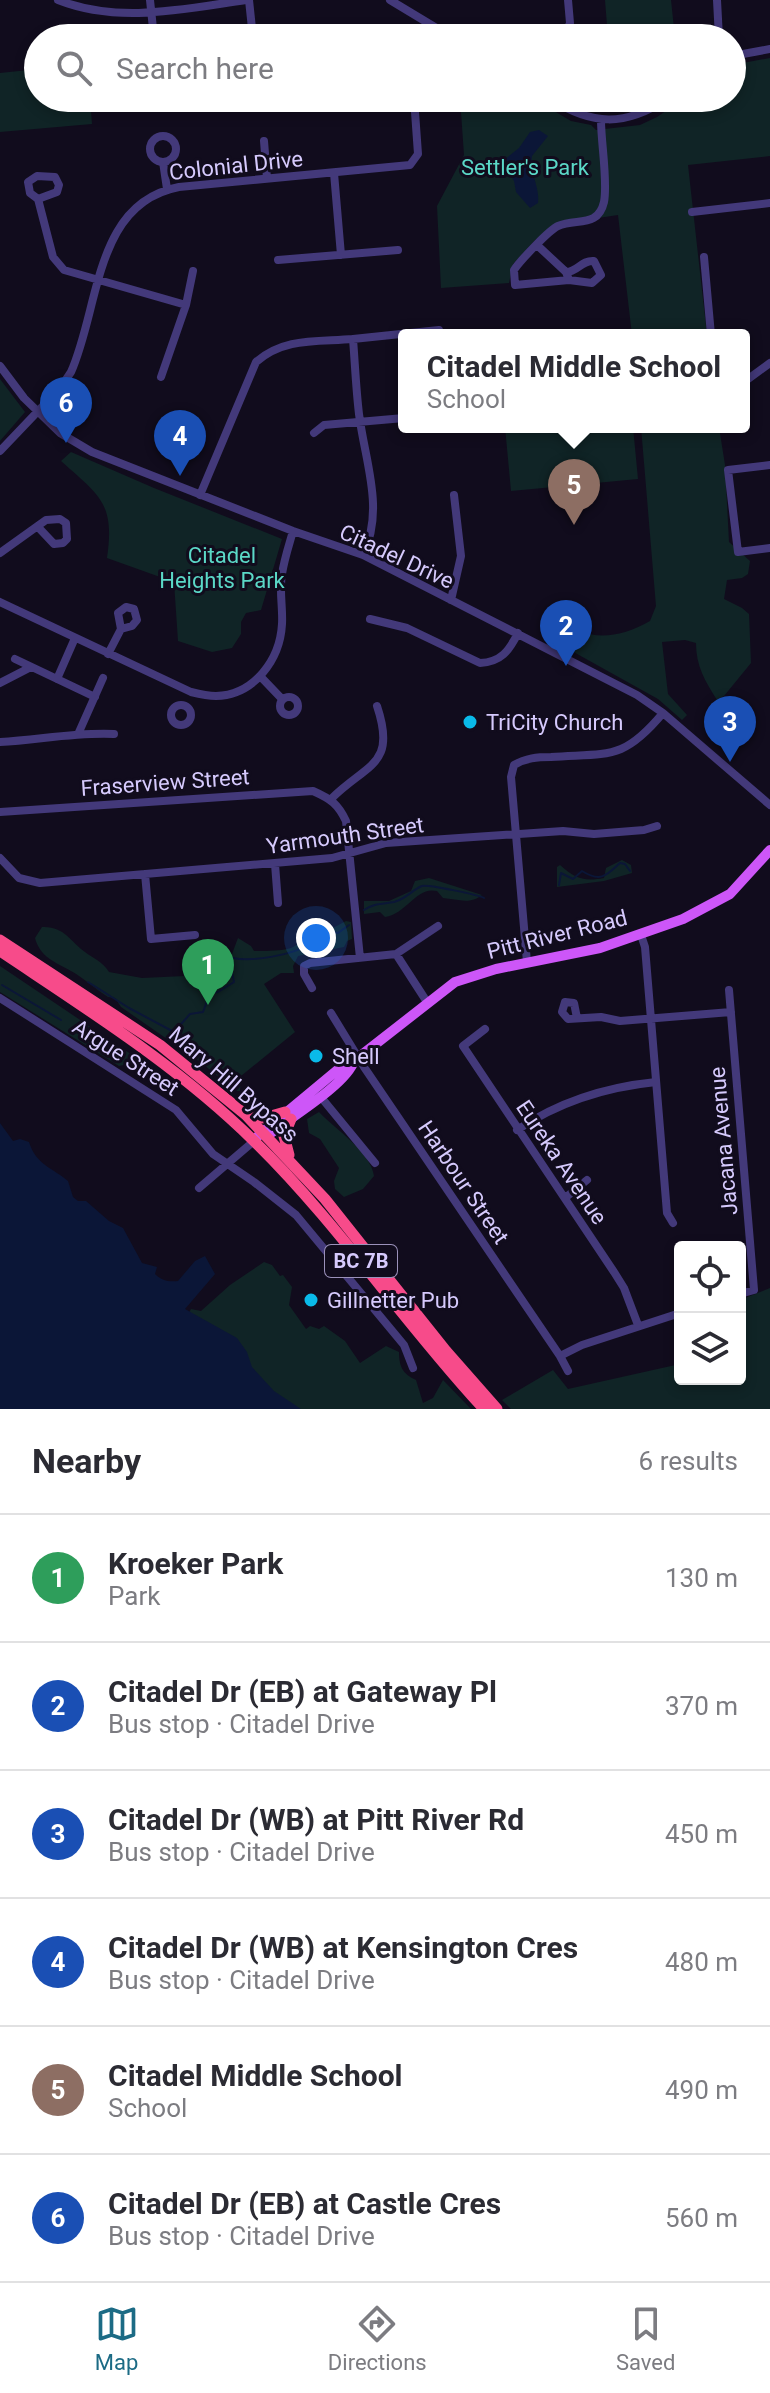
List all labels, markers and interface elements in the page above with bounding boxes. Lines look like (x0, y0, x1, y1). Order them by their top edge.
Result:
search box (24, 24, 746, 112)
icon: search (52, 46, 96, 90)
text: Search here (116, 51, 274, 86)
street label: Colonial Drive (168, 146, 304, 185)
park label: Settler's Park (461, 155, 590, 180)
popup (398, 329, 750, 433)
text: Citadel Middle School (427, 349, 721, 384)
pin: 6 (40, 377, 92, 443)
text: School (427, 384, 506, 414)
pin: 4 (154, 410, 206, 476)
pin: 5 (548, 459, 600, 525)
street label: Citadel Drive (336, 519, 458, 594)
park label: Citadel Heights Park (159, 543, 286, 593)
pin: 2 (540, 600, 592, 666)
pin: 3 (704, 696, 756, 762)
place label: TriCity Church (486, 710, 623, 735)
marker: TriCity Church (461, 713, 479, 731)
street label: Fraserview Street (80, 764, 250, 801)
street label: Yarmouth Street (265, 812, 425, 859)
street label: Pitt River Road (484, 905, 630, 964)
your location (296, 918, 336, 958)
pin: 1 (182, 939, 234, 1005)
street label: Argue Street (68, 1014, 183, 1101)
street label: Mary Hill Bypass (164, 1021, 303, 1147)
place label: Shell (332, 1044, 380, 1069)
marker: Shell (307, 1047, 325, 1065)
street label: Jacana Avenue (705, 1066, 742, 1216)
street label: Eureka Avenue (511, 1096, 612, 1229)
street label: Harbour Street (413, 1116, 514, 1249)
map controls (674, 1241, 746, 1385)
button: locate (674, 1241, 746, 1313)
road number: BC 7B (325, 1245, 397, 1277)
place label: Gillnetter Pub (327, 1288, 459, 1313)
marker: Gillnetter Pub (302, 1291, 320, 1309)
button: layers (674, 1313, 746, 1385)
text: Nearby (32, 1441, 141, 1481)
text: 6 results (639, 1446, 738, 1476)
text: Kroeker Park (108, 1546, 283, 1581)
text: 1 (51, 1563, 65, 1593)
text: 130 m (665, 1563, 738, 1593)
text: Park (108, 1581, 160, 1611)
text: Citadel Dr (EB) at Gateway Pl (108, 1674, 497, 1709)
text: 2 (51, 1691, 65, 1721)
text: 370 m (665, 1691, 738, 1721)
text: Bus stop · Citadel Drive (108, 1709, 375, 1739)
text: Citadel Dr (WB) at Pitt River Rd (108, 1802, 524, 1837)
text: 3 (51, 1819, 65, 1849)
text: 450 m (665, 1819, 738, 1849)
text: Bus stop · Citadel Drive (108, 1837, 375, 1867)
text: Citadel Dr (WB) at Kensington Cres (108, 1930, 578, 1965)
text: 4 (51, 1947, 65, 1977)
text: 480 m (665, 1947, 738, 1977)
text: Bus stop · Citadel Drive (108, 1965, 375, 1995)
text: Citadel Middle School (108, 2058, 403, 2093)
text: 5 (51, 2075, 65, 2105)
text: 490 m (665, 2075, 738, 2105)
text: School (108, 2093, 187, 2123)
text: Citadel Dr (EB) at Castle Cres (108, 2186, 501, 2221)
text: 6 (51, 2203, 65, 2233)
text: 560 m (665, 2203, 738, 2233)
text: Bus stop · Citadel Drive (108, 2221, 375, 2251)
tab: Map (95, 2302, 139, 2375)
tab: Directions (328, 2302, 427, 2375)
tab: Saved (616, 2302, 675, 2375)

